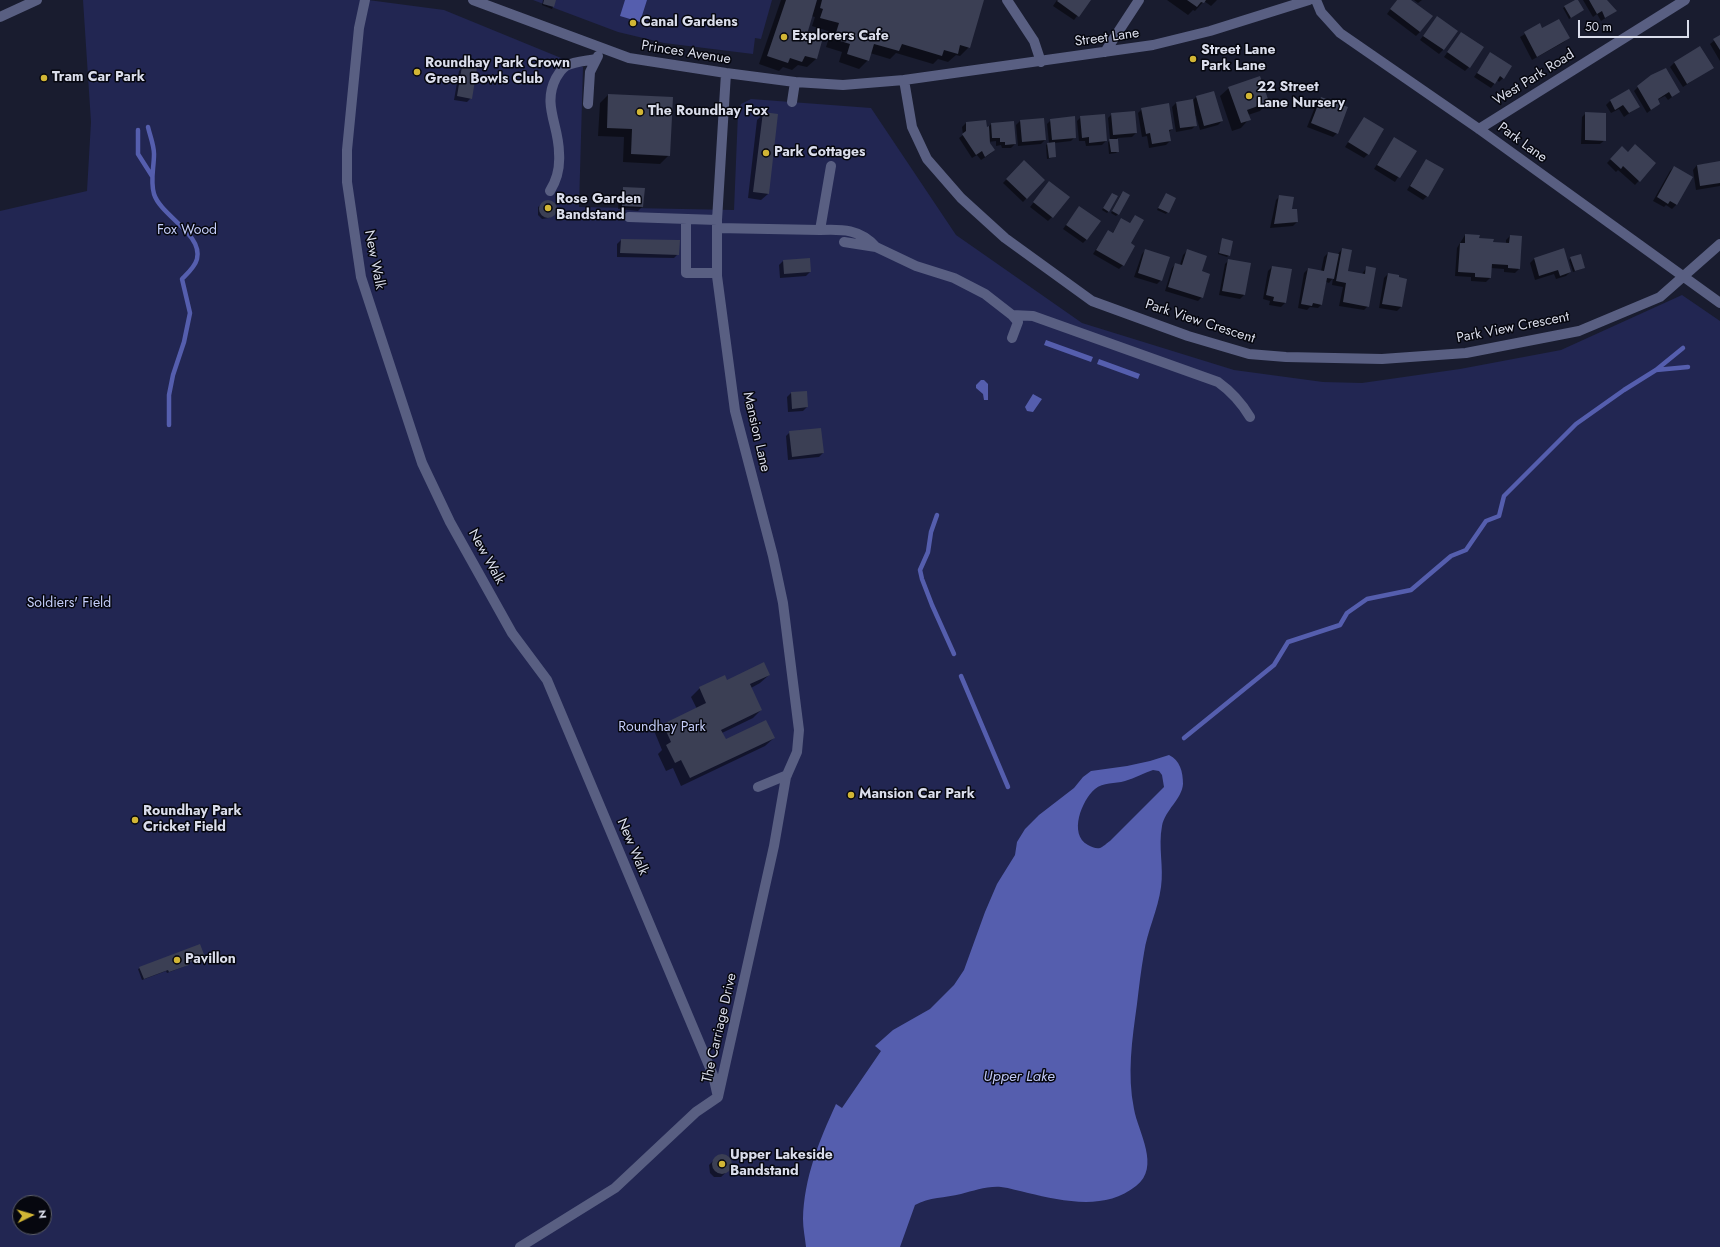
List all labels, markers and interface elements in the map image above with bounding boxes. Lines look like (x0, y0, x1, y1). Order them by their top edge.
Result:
scale bar (1580, 12, 1691, 38)
place label: Canal Gardens (641, 15, 738, 31)
marker: Canal Gardens (628, 18, 638, 28)
text: 50 m (1585, 18, 1612, 36)
street label: Street Lane (1074, 25, 1140, 51)
place label: Explorers Cafe (792, 29, 889, 45)
marker: Explorers Cafe (779, 32, 789, 42)
street label: Princes Avenue (640, 38, 732, 68)
place label: Street Lane Park Lane (1201, 43, 1275, 76)
street label: West Park Road (1490, 46, 1578, 110)
marker: Street Lane Park Lane (1188, 54, 1198, 64)
place label: Roundhay Park Crown Green Bowls Club (425, 56, 570, 88)
marker: Roundhay Park Crown Green Bowls Club (412, 67, 422, 77)
place label: Tram Car Park (52, 70, 145, 86)
marker: Tram Car Park (39, 73, 49, 83)
place label: 22 Street Lane Nursery (1257, 80, 1345, 112)
marker: 22 Street Lane Nursery (1244, 91, 1254, 101)
place label: The Roundhay Fox (648, 104, 768, 120)
marker: The Roundhay Fox (635, 107, 645, 117)
street label: Park Lane (1494, 120, 1550, 166)
place label: Park Cottages (774, 145, 865, 161)
marker: Park Cottages (761, 148, 771, 158)
place label: Rose Garden Bandstand (556, 192, 641, 224)
marker: Rose Garden Bandstand (543, 203, 553, 213)
park label: Fox Wood (157, 223, 217, 239)
street label: New Walk (360, 229, 388, 291)
street label: Park View Crescent (1143, 296, 1257, 348)
street label: Park View Crescent (1455, 309, 1571, 347)
street label: Mansion Lane (739, 390, 773, 474)
street label: New Walk (464, 527, 508, 587)
park label: Soldiers' Field (27, 596, 111, 612)
park label: Roundhay Park (618, 720, 706, 736)
place label: Mansion Car Park (859, 787, 975, 803)
marker: Mansion Car Park (846, 790, 856, 800)
place label: Roundhay Park Cricket Field (143, 804, 242, 836)
marker: Roundhay Park Cricket Field (130, 815, 140, 825)
street label: New Walk (613, 816, 651, 878)
place label: Pavillon (185, 952, 236, 968)
marker: Pavillon (172, 955, 182, 965)
street label: The Carriage Drive (699, 972, 741, 1084)
water label: Upper Lake (983, 1068, 1055, 1086)
place label: Upper Lakeside Bandstand (730, 1148, 833, 1180)
marker: Upper Lakeside Bandstand (717, 1159, 727, 1169)
north arrow (12, 1195, 52, 1235)
text: N (35, 1209, 51, 1219)

